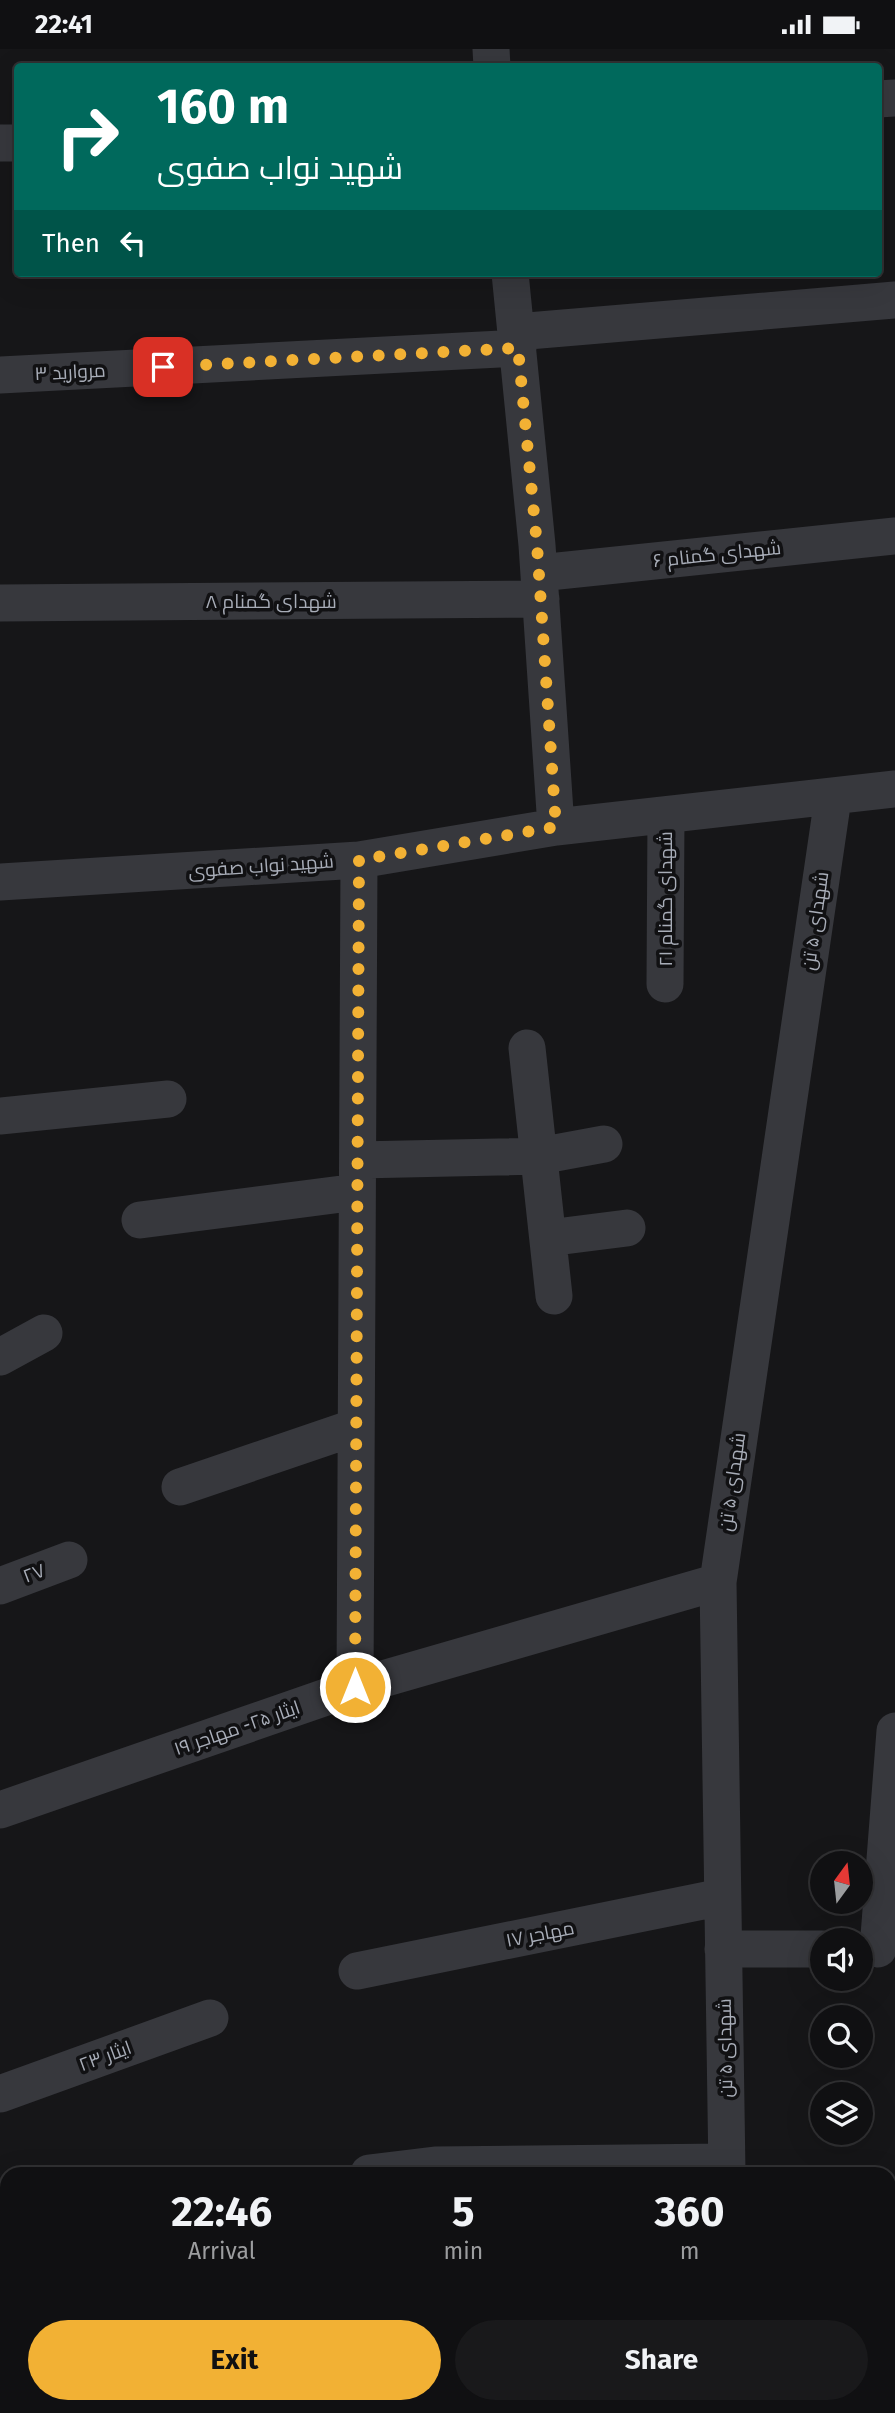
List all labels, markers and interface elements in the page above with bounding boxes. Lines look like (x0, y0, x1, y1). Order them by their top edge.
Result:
text: 22:41 (35, 9, 93, 40)
text: 160 m (157, 77, 289, 136)
icon: right (42, 91, 133, 182)
text: شهید نواب صفوی (157, 149, 403, 187)
icon: left (114, 224, 152, 262)
text: Then (42, 228, 100, 259)
pin (133, 337, 193, 397)
icon: arrive (144, 348, 182, 386)
street label: مروارید ۳ (34, 359, 106, 385)
street label: شهدای گمنام ۶ (652, 536, 782, 574)
street label: شهدای گمنام ۸ (205, 590, 337, 615)
street label: شهدای گمنام ۲۱ (654, 831, 679, 967)
street label: شهید نواب صفوی (187, 849, 335, 883)
street label: شهدای ۵ تن (797, 870, 833, 972)
street label: شهدای ۵ تن (714, 1431, 750, 1533)
street label: ۲۷ (20, 1558, 48, 1588)
position arrow (318, 1650, 392, 1724)
street label: ایثار ۲۵- مهاجر ۱۹ (171, 1696, 303, 1760)
north arrow (810, 1851, 873, 1915)
map controls (810, 1851, 873, 2145)
street label: مهاجر ۱۷ (504, 1916, 576, 1952)
button: sound (810, 1928, 873, 1991)
street label: شهدای ۵ تن (713, 1998, 737, 2098)
button: search (810, 2005, 873, 2068)
street label: ایثار ۲۳ (76, 2036, 134, 2076)
button: layers (810, 2082, 873, 2145)
text: 22:46 (171, 2187, 272, 2237)
text: 5 (452, 2187, 475, 2237)
text: 360 (654, 2187, 725, 2237)
text: Arrival (188, 2237, 255, 2265)
text: min (443, 2237, 483, 2265)
text: m (680, 2237, 699, 2265)
button: Exit (28, 2320, 441, 2400)
button: Share (455, 2320, 868, 2400)

